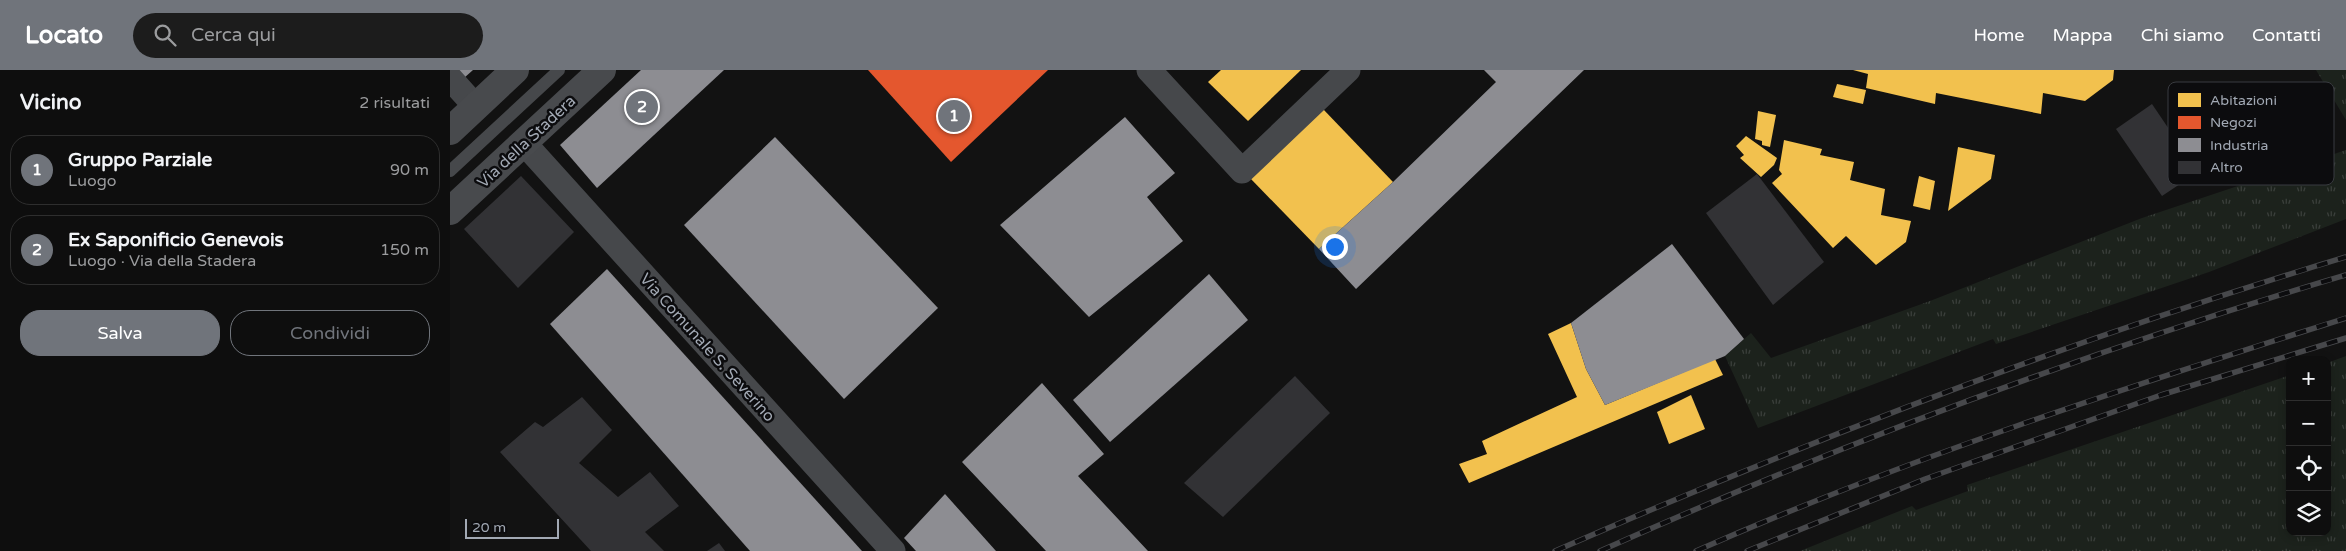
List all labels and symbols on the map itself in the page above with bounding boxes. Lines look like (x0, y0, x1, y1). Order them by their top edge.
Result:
legend (2168, 82, 2334, 185)
pin: 2 (626, 88, 658, 126)
street label: Via della Stadera (473, 91, 580, 192)
text: Abitazioni (2210, 92, 2277, 109)
pin: 1 (938, 97, 970, 135)
text: Negozi (2210, 114, 2257, 131)
text: Industria (2210, 137, 2268, 154)
text: Altro (2210, 159, 2243, 176)
your location (1322, 234, 1348, 260)
street label: Via Comunale S. Severino (635, 269, 779, 426)
scale bar (465, 516, 559, 539)

